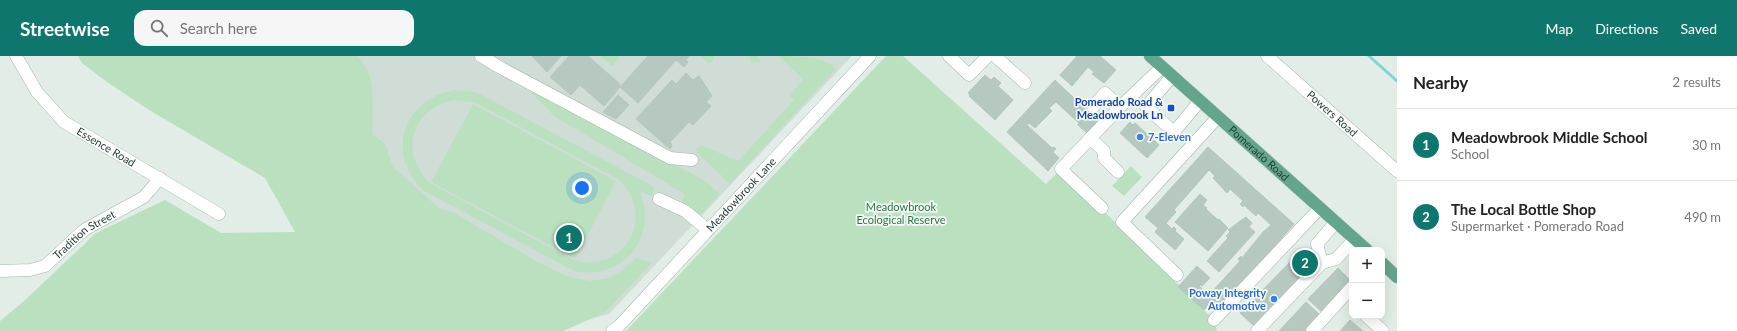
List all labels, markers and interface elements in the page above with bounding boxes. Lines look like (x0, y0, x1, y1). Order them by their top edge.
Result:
search box (134, 10, 414, 46)
text: Streetwise (20, 17, 110, 40)
icon: search (148, 17, 170, 39)
text: Search here (180, 19, 257, 37)
text: Map (1546, 20, 1573, 37)
text: Directions (1595, 20, 1658, 37)
text: Saved (1680, 20, 1717, 37)
text: Nearby (1413, 72, 1468, 93)
text: 2 results (1673, 74, 1721, 90)
street label: Powers Road (1305, 88, 1360, 139)
place label: Pomerado Road & Meadowbrook Ln (1075, 95, 1163, 121)
marker: Pomerado Road & Meadowbrook Ln (1166, 103, 1176, 113)
street label: Pomerado Road (1226, 123, 1292, 183)
street label: Essence Road (75, 124, 138, 169)
text: Meadowbrook Middle School (1451, 128, 1648, 146)
place label: 7-Eleven (1148, 130, 1191, 143)
marker: 7-Eleven (1135, 132, 1145, 142)
text: 1 (1422, 137, 1430, 153)
text: 30 m (1692, 137, 1721, 153)
text: School (1451, 146, 1489, 162)
street label: Meadowbrook Lane (703, 154, 778, 234)
your location (572, 178, 592, 198)
park label: Meadowbrook Ecological Reserve (856, 200, 946, 226)
text: The Local Bottle Shop (1451, 200, 1596, 218)
street label: Tradition Street (50, 207, 117, 261)
text: 2 (1422, 209, 1430, 225)
text: 490 m (1684, 209, 1721, 225)
text: Supermarket · Pomerado Road (1451, 218, 1624, 234)
pin: 1 (556, 223, 582, 253)
map controls (1349, 247, 1385, 319)
button: + (1349, 247, 1385, 283)
pin: 2 (1292, 248, 1318, 278)
button: − (1349, 283, 1385, 319)
place label: Poway Integrity Automotive (1189, 286, 1266, 312)
marker: Poway Integrity Automotive (1269, 294, 1279, 304)

